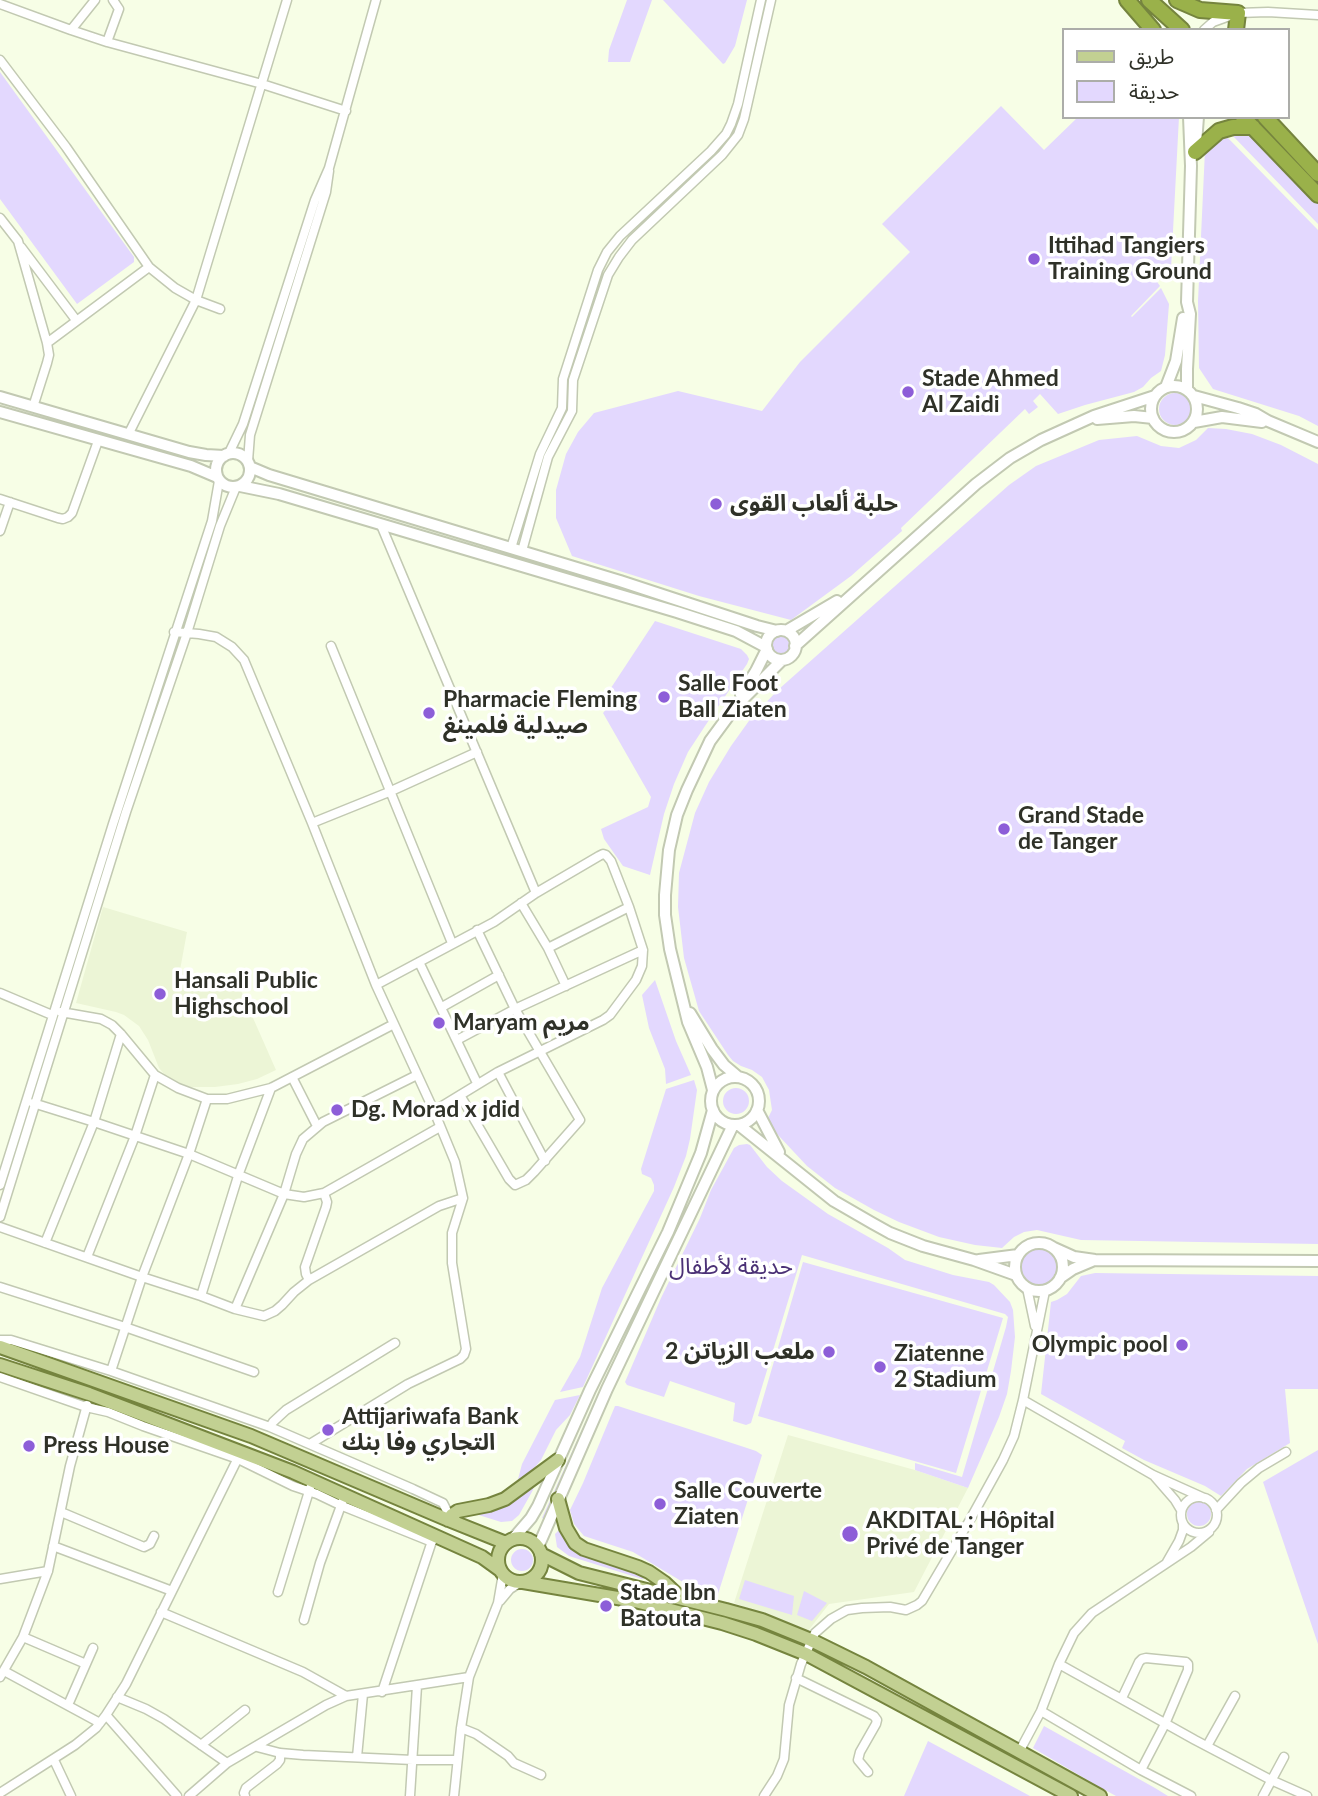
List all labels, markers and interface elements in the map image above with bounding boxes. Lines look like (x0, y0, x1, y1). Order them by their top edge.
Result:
legend (1062, 28, 1290, 119)
text: طريق (1129, 43, 1174, 68)
text: حديقة (1129, 78, 1179, 103)
place label: Ittihad Tangiers Training Ground (1048, 232, 1212, 286)
marker: Ittihad Tangiers Training Ground (1026, 251, 1042, 267)
place label: Stade Ahmed Al Zaidi (922, 365, 1059, 419)
marker: Stade Ahmed Al Zaidi (900, 384, 916, 400)
place label: حلبة ألعاب القوى (730, 490, 898, 518)
marker: حلبة ألعاب القوى (708, 496, 724, 512)
place label: Salle Foot Ball Ziaten (678, 670, 787, 724)
place label: Pharmacie Fleming صيدلية فلمينغ (443, 686, 637, 740)
marker: Salle Foot Ball Ziaten (656, 689, 672, 705)
marker: Pharmacie Fleming صيدلية فلمينغ (421, 705, 437, 721)
place label: Grand Stade de Tanger (1018, 802, 1144, 856)
marker: Grand Stade de Tanger (996, 821, 1012, 837)
place label: Hansali Public Highschool (174, 967, 318, 1021)
marker: Hansali Public Highschool (152, 986, 168, 1002)
place label: Maryam مريم (453, 1009, 590, 1037)
marker: Maryam مريم (431, 1015, 447, 1031)
place label: Dg. Morad x jdid (351, 1096, 520, 1124)
marker: Dg. Morad x jdid (329, 1102, 345, 1118)
park label: حديقة لأطفال (669, 1253, 793, 1281)
place label: Olympic pool (1032, 1331, 1168, 1359)
marker: Olympic pool (1174, 1337, 1190, 1353)
place label: ملعب الزياتن 2 (665, 1338, 815, 1366)
place label: Ziatenne 2 Stadium (894, 1340, 996, 1394)
marker: ملعب الزياتن 2 (821, 1344, 837, 1360)
marker: Ziatenne 2 Stadium (872, 1359, 888, 1375)
place label: Attijariwafa Bank التجاري وفا بنك (342, 1403, 519, 1457)
marker: Attijariwafa Bank التجاري وفا بنك (320, 1422, 336, 1438)
place label: Press House (43, 1432, 169, 1460)
marker: Press House (21, 1438, 37, 1454)
place label: Salle Couverte Ziaten (674, 1477, 822, 1531)
marker: Salle Couverte Ziaten (652, 1496, 668, 1512)
place label: AKDITAL : Hôpital Privé de Tanger (866, 1507, 1055, 1561)
marker: AKDITAL : Hôpital Privé de Tanger (840, 1524, 860, 1544)
place label: Stade Ibn Batouta (620, 1579, 716, 1633)
marker: Stade Ibn Batouta (598, 1598, 614, 1614)

